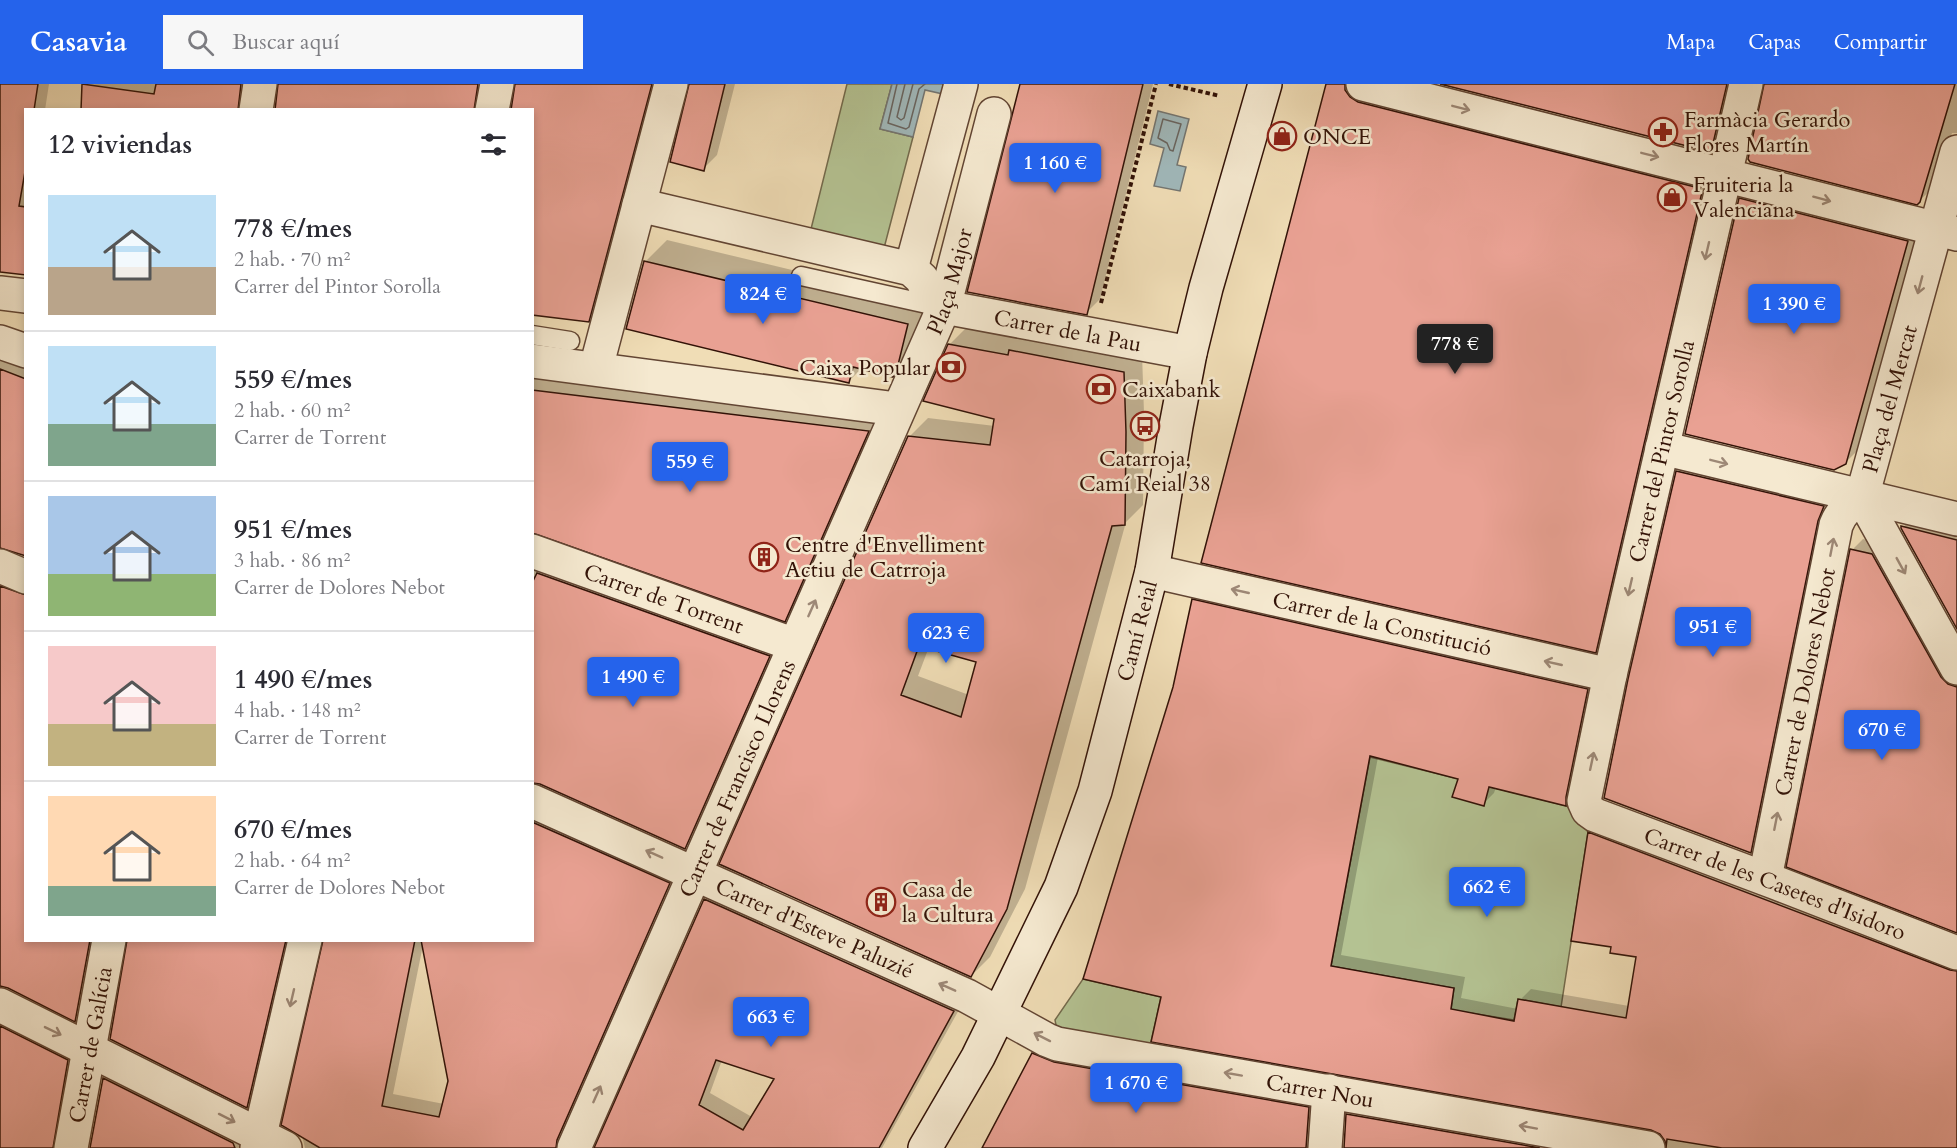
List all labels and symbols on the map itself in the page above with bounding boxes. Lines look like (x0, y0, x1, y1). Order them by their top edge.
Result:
one-way arrow (1451, 103, 1470, 115)
place label: Farmàcia Gerardo Flores Martín (1684, 105, 1850, 160)
pharmacy icon: Farmàcia Gerardo Flores Martín (1647, 116, 1679, 148)
shop icon: ONCE (1266, 120, 1298, 152)
place label: ONCE (1303, 122, 1371, 152)
pin: 1 160 € (1000, 143, 1110, 194)
one-way arrow (1640, 150, 1659, 162)
place label: Fruiteria la Valenciana (1693, 170, 1795, 225)
shop icon: Fruiteria la Valenciana (1656, 181, 1688, 213)
one-way arrow (1812, 194, 1831, 206)
street label: Plaça Major (920, 224, 980, 340)
one-way arrow (1700, 242, 1712, 261)
pin: 824 € (721, 274, 805, 325)
one-way arrow (1913, 275, 1925, 294)
pin: 1 390 € (1739, 284, 1849, 335)
street label: Carrer de la Pau (991, 303, 1144, 360)
street label: Plaça del Mercat (1855, 322, 1925, 476)
pin: 778 € (1413, 324, 1497, 375)
street label: Carrer del Pintor Sorolla (1622, 337, 1702, 565)
bank icon: Caixa Popular (935, 351, 967, 383)
place label: Caixa Popular (799, 353, 931, 383)
bank icon: Caixabank (1085, 373, 1117, 405)
place label: Caixabank (1122, 375, 1221, 405)
bus stop icon: Catarroja, Camí Reial 38 (1129, 410, 1161, 442)
pin: 559 € (648, 442, 732, 493)
place label: Catarroja, Camí Reial 38 (1079, 444, 1211, 499)
one-way arrow (1709, 456, 1728, 468)
place label: Centre d'Envelliment Actiu de Catrroja (785, 530, 985, 585)
one-way arrow (1826, 538, 1838, 557)
building icon: Centre d'Envelliment Actiu de Catrroja (748, 541, 780, 573)
street label: Carrer de Torrent (580, 557, 747, 641)
one-way arrow (1895, 558, 1907, 575)
street label: Carrer de Dolores Nebot (1768, 565, 1843, 799)
street label: Camí Reial (1110, 577, 1165, 685)
one-way arrow (1624, 577, 1636, 596)
one-way arrow (1231, 585, 1250, 597)
street label: Carrer de la Constitució (1269, 585, 1495, 664)
one-way arrow (807, 599, 819, 617)
pin: 951 € (1671, 607, 1755, 658)
pin: 623 € (904, 613, 988, 664)
street label: Carrer de Francisco Llorens (672, 655, 803, 902)
one-way arrow (1544, 656, 1563, 668)
pin: 1 490 € (578, 657, 688, 708)
pin: 670 € (1840, 710, 1924, 761)
one-way arrow (1586, 752, 1598, 771)
one-way arrow (1771, 811, 1782, 831)
street label: Carrer de les Casetes d'Isidoro (1639, 821, 1910, 948)
one-way arrow (646, 848, 664, 860)
pin: 662 € (1445, 867, 1529, 918)
street label: Carrer d'Esteve Paluzié (711, 871, 918, 986)
place label: Casa de la Cultura (902, 875, 995, 930)
building icon: Casa de la Cultura (865, 886, 897, 918)
street label: Carrer de Galícia (62, 964, 120, 1126)
one-way arrow (938, 980, 956, 991)
one-way arrow (285, 988, 297, 1007)
pin: 663 € (729, 997, 813, 1048)
one-way arrow (43, 1025, 61, 1037)
one-way arrow (1034, 1031, 1051, 1043)
pin: 1 670 € (1081, 1063, 1191, 1114)
street label: Carrer Nou (1264, 1067, 1376, 1116)
one-way arrow (1223, 1069, 1243, 1080)
one-way arrow (592, 1086, 604, 1104)
one-way arrow (218, 1112, 235, 1124)
one-way arrow (1519, 1121, 1538, 1132)

